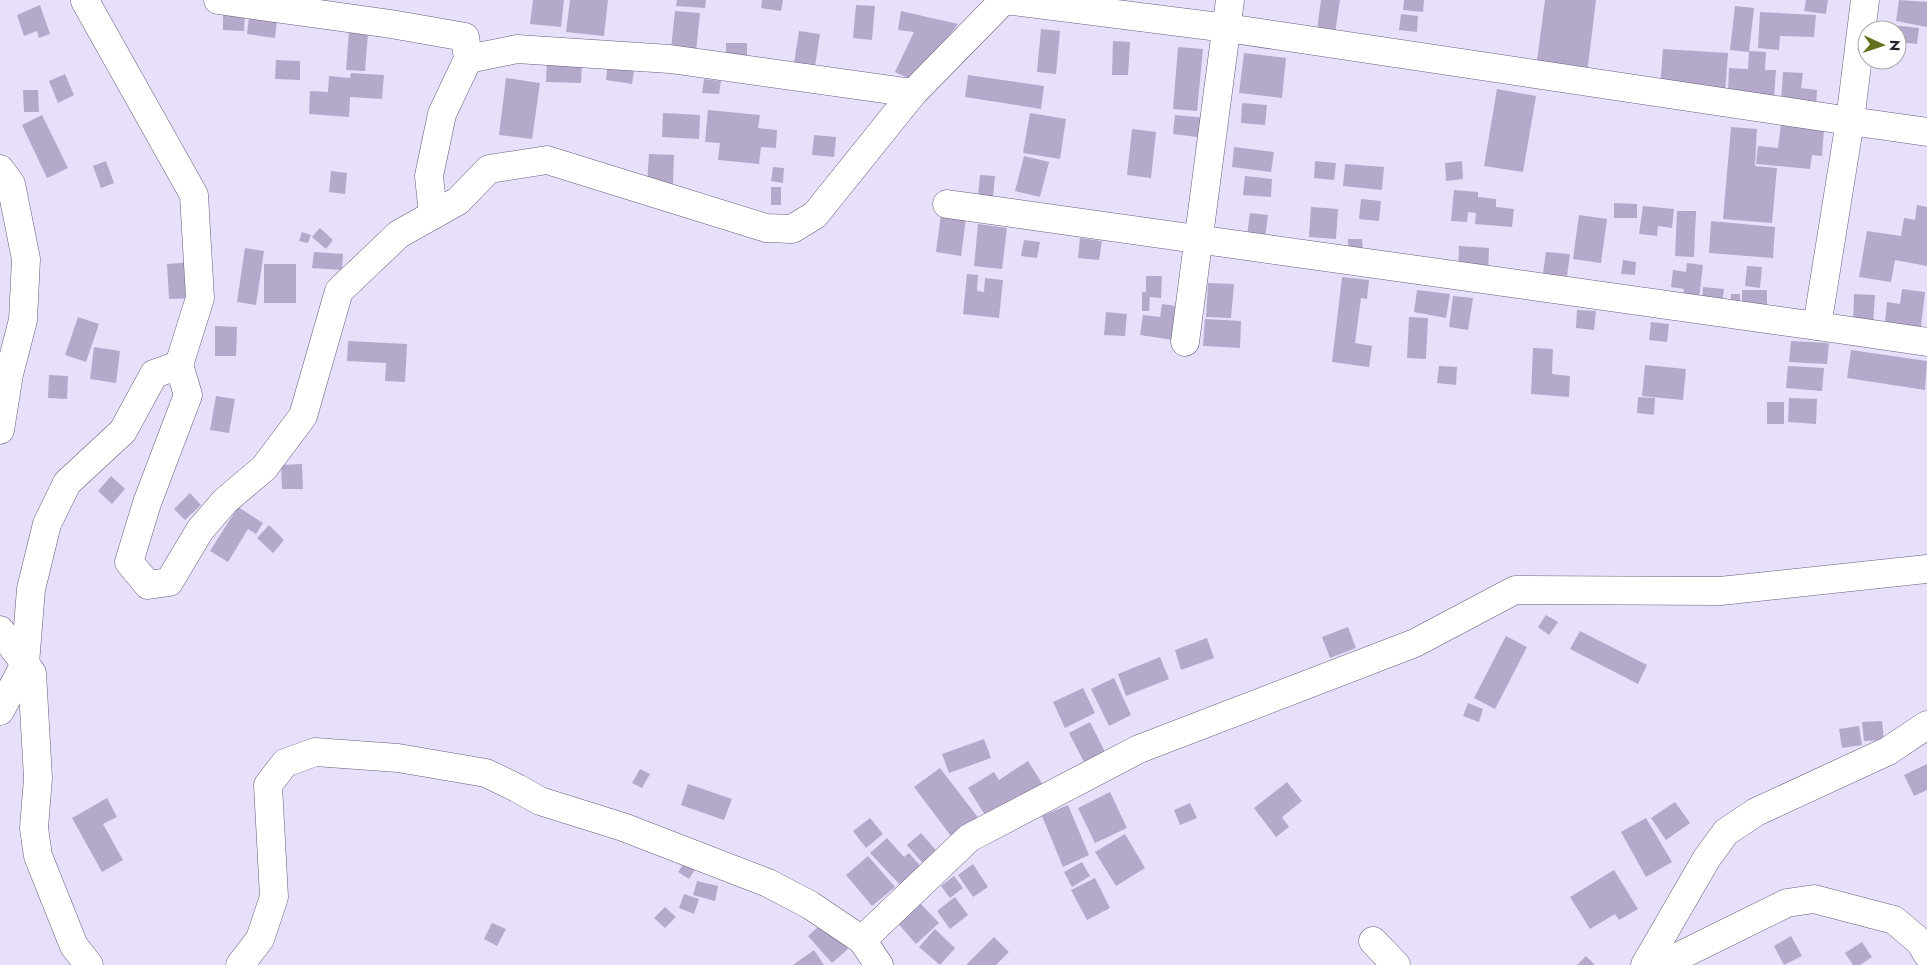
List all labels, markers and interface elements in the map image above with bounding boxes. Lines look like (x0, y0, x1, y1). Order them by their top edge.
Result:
north arrow (1857, 20, 1907, 70)
text: N (1885, 40, 1905, 52)

